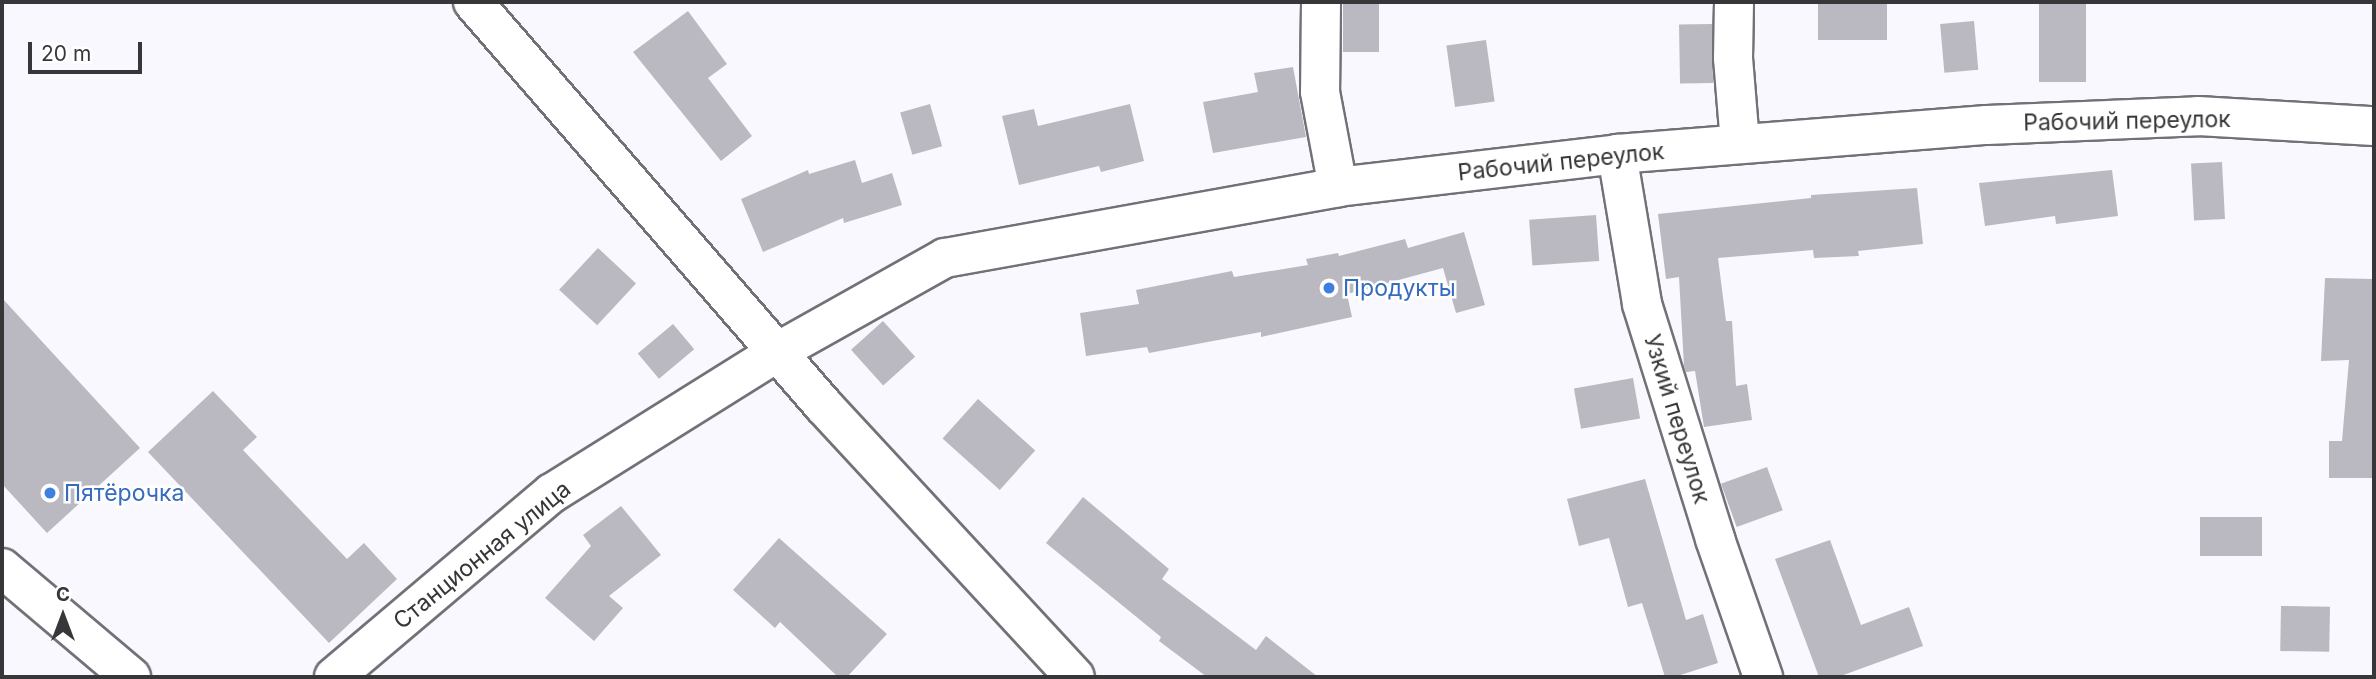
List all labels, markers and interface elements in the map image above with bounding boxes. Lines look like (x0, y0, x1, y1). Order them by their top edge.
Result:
scale bar (32, 28, 145, 72)
text: 20 m (41, 41, 91, 66)
street label: Рабочий переулок (2023, 105, 2231, 137)
street label: Рабочий переулок (1456, 137, 1666, 187)
place label: Продукты (1343, 274, 1456, 302)
marker: Продукты (1321, 280, 1337, 296)
street label: Узкий переулок (1638, 331, 1716, 507)
street label: Станционная улица (388, 475, 576, 635)
place label: Пятёрочка (64, 479, 184, 507)
marker: Пятёрочка (42, 485, 58, 501)
north arrow (28, 581, 98, 651)
text: С (56, 583, 70, 606)

